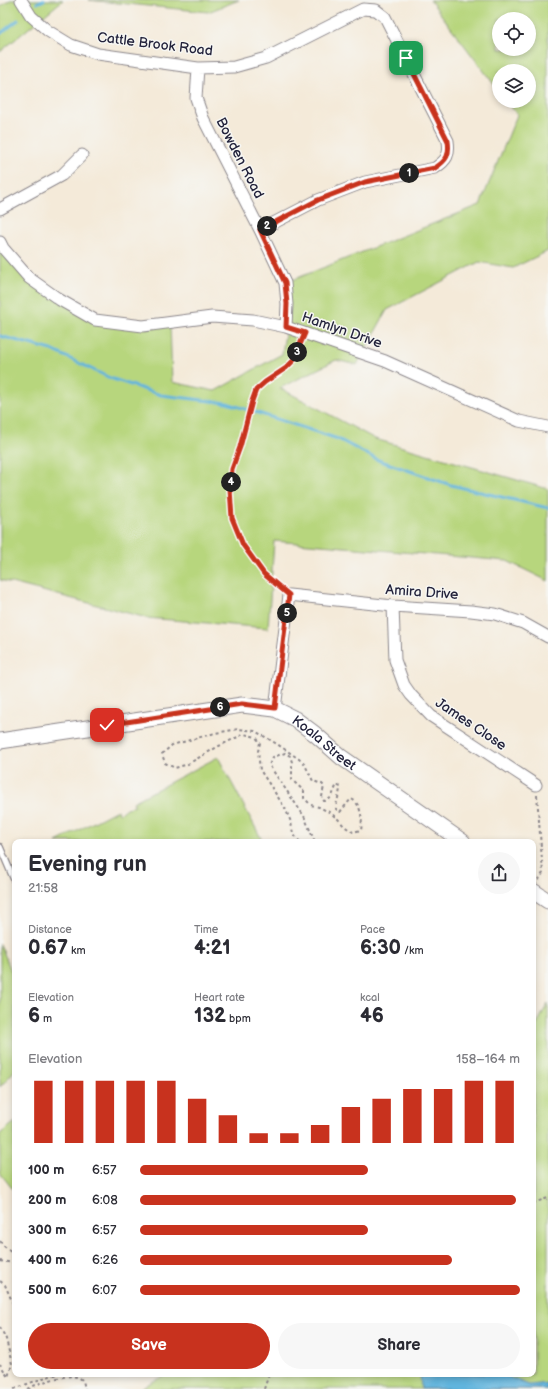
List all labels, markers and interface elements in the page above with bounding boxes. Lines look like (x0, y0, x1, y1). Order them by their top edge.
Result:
map controls (492, 12, 536, 108)
button: locate (492, 12, 536, 56)
street label: Cattle Brook Road (96, 28, 214, 60)
pin (389, 41, 423, 75)
icon: arrive (395, 47, 417, 69)
button: layers (492, 64, 536, 108)
street label: Bowden Road (212, 115, 268, 201)
pin: 1 (399, 163, 419, 183)
text: 1 (407, 166, 411, 179)
pin: 2 (257, 216, 277, 236)
text: 2 (264, 219, 270, 232)
street label: Hamlyn Drive (300, 308, 384, 352)
pin: 3 (287, 342, 307, 362)
text: 3 (294, 345, 300, 358)
pin: 4 (221, 472, 241, 492)
text: 4 (228, 475, 234, 488)
street label: Amira Drive (385, 581, 459, 603)
pin: 5 (277, 603, 297, 623)
text: 5 (284, 606, 290, 619)
street label: James Close (432, 694, 510, 754)
pin: 6 (210, 697, 230, 717)
text: 6 (217, 700, 223, 713)
pin (90, 708, 124, 742)
street label: Koala Street (289, 712, 360, 774)
icon: check (96, 714, 118, 736)
text: Evening run (28, 851, 147, 878)
button: share (478, 852, 520, 894)
text: 21:58 (28, 880, 58, 896)
text: Distance (28, 923, 72, 936)
text: Time (194, 923, 218, 936)
text: Pace (360, 923, 385, 936)
text: 0.67 (28, 936, 68, 960)
text: 4:21 (194, 936, 231, 960)
text: 6:30 (360, 936, 401, 960)
text: km (68, 944, 86, 957)
text: /km (401, 944, 424, 957)
text: Elevation (28, 991, 74, 1004)
text: Heart rate (194, 991, 245, 1004)
text: kcal (360, 991, 380, 1004)
text: 6 (28, 1004, 40, 1028)
text: 132 (194, 1004, 226, 1028)
text: 46 (360, 1004, 384, 1028)
text: m (40, 1012, 52, 1025)
text: bpm (226, 1012, 251, 1025)
text: Elevation (28, 1051, 82, 1067)
text: 158–164 m (456, 1051, 520, 1067)
text: 100 m (28, 1162, 64, 1178)
text: 6:57 (92, 1162, 116, 1178)
text: 200 m (28, 1192, 66, 1208)
text: 6:08 (92, 1192, 118, 1208)
text: 300 m (28, 1222, 66, 1238)
text: 6:57 (92, 1222, 116, 1238)
text: 400 m (28, 1252, 66, 1268)
text: 6:26 (92, 1252, 118, 1268)
text: 500 m (28, 1282, 66, 1298)
text: 6:07 (92, 1282, 117, 1298)
button: Save (28, 1323, 270, 1369)
button: Share (278, 1323, 520, 1369)

